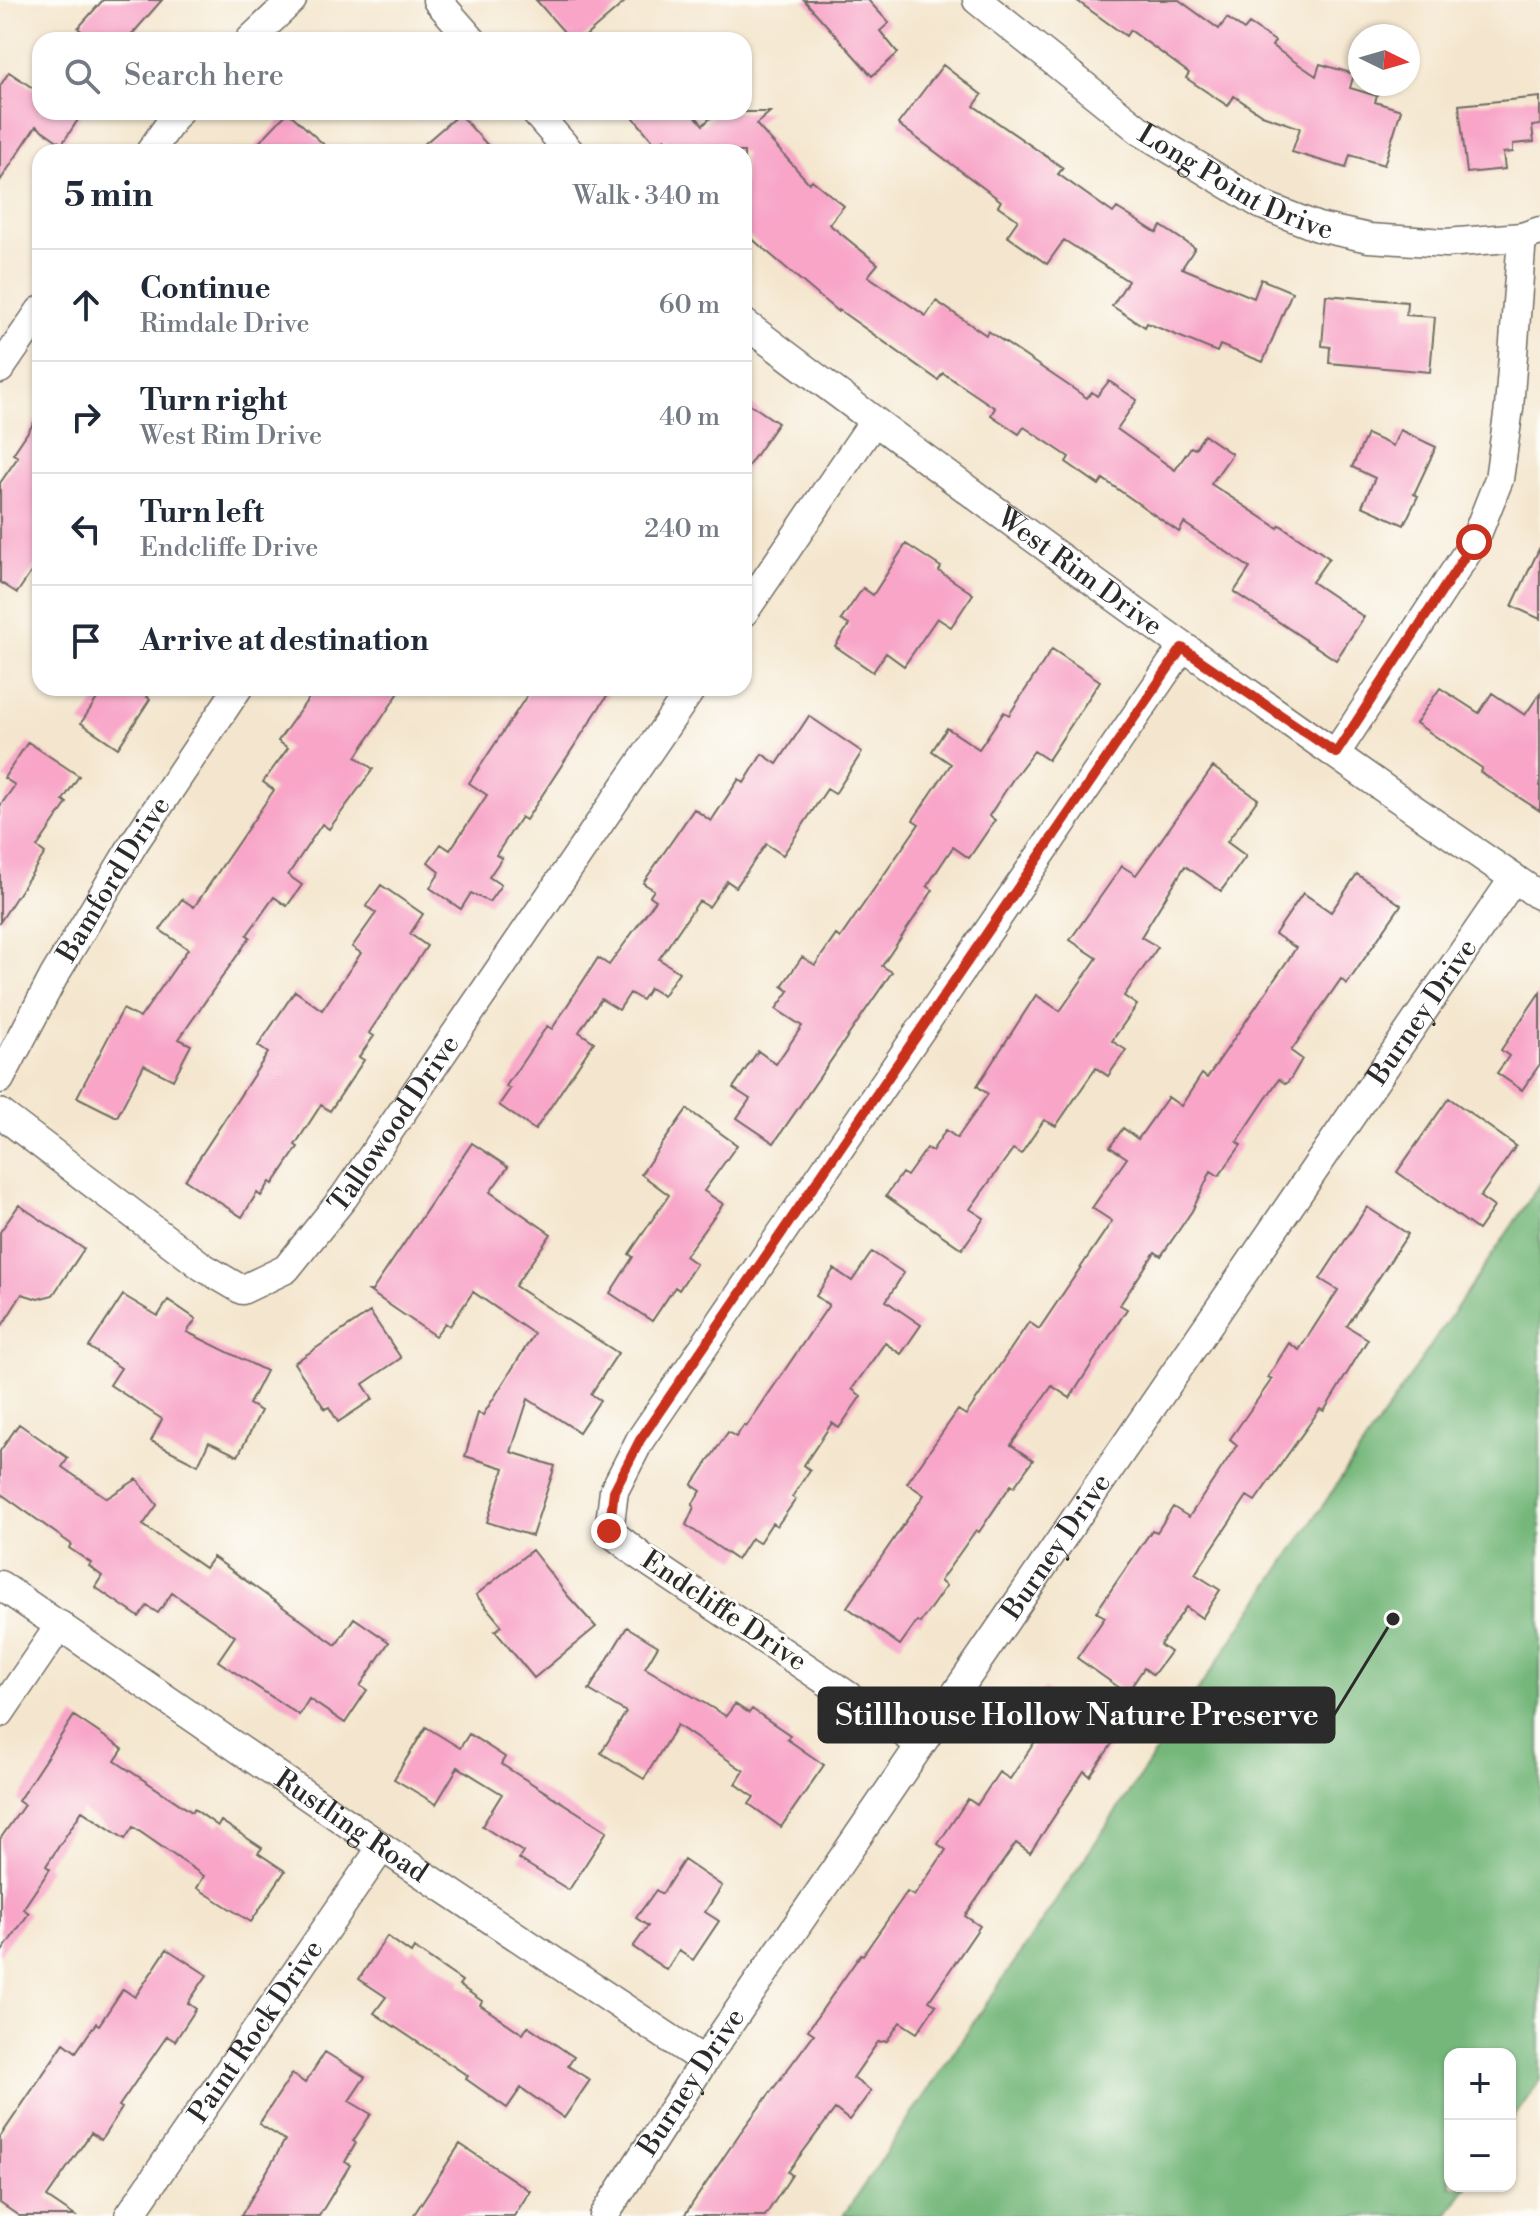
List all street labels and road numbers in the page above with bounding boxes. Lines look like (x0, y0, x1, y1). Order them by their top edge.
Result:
street label: Long Point Drive (1131, 116, 1336, 247)
street label: West Rim Drive (989, 499, 1170, 644)
street label: Bamford Drive (48, 789, 178, 969)
street label: Burney Drive (1359, 932, 1485, 1093)
street label: Tallowood Drive (321, 1028, 467, 1220)
street label: Burney Drive (993, 1467, 1119, 1627)
street label: Endcliffe Drive (635, 1543, 813, 1679)
street label: Rustling Road (268, 1761, 435, 1890)
street label: Paint Rock Drive (181, 1933, 331, 2130)
street label: Burney Drive (630, 2001, 753, 2163)

